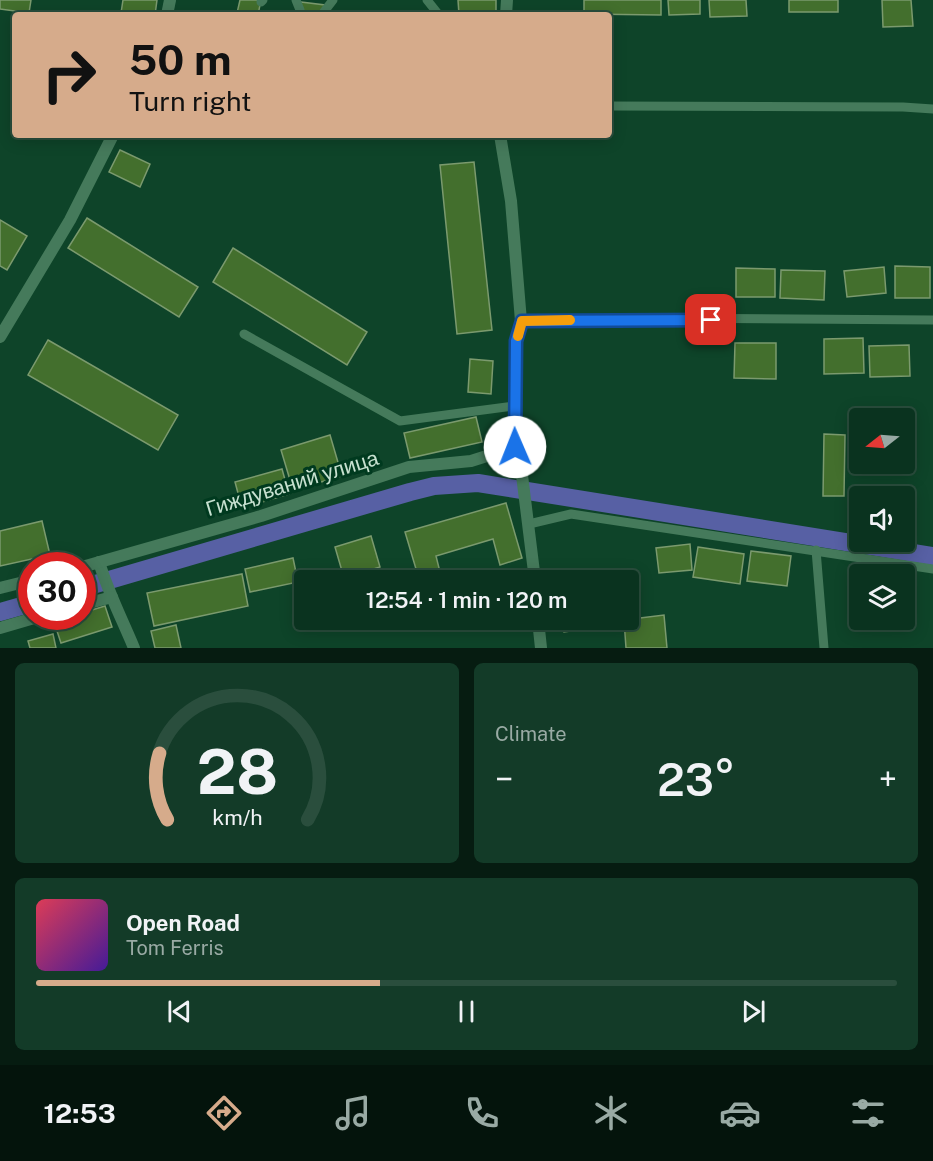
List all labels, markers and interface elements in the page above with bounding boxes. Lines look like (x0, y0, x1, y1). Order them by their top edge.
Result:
text: 50 m (129, 35, 232, 84)
icon: right (30, 36, 108, 114)
text: Turn right (129, 85, 252, 117)
pin (685, 294, 736, 345)
icon: arrive (694, 303, 727, 336)
north arrow (849, 408, 915, 474)
map controls (849, 408, 915, 630)
position arrow (483, 415, 547, 479)
street label: Гиждуваний улица (203, 445, 382, 521)
button: sound (849, 486, 915, 552)
speed limit sign: 30 (18, 552, 96, 630)
button: layers (849, 564, 915, 630)
text: 12:54 · 1 min · 120 m (366, 587, 567, 613)
text: Climate (495, 722, 567, 746)
text: 28 (196, 735, 278, 808)
text: 23° (657, 753, 735, 806)
text: − (495, 760, 513, 798)
text: + (879, 760, 897, 798)
text: km/h (212, 805, 262, 830)
text: Open Road (126, 910, 240, 936)
text: Tom Ferris (126, 936, 224, 960)
icon: previous (163, 995, 196, 1028)
icon: pause (450, 995, 483, 1028)
icon: next (737, 995, 770, 1028)
icon: directions (203, 1092, 245, 1134)
icon: music (332, 1092, 374, 1134)
icon: phone (461, 1092, 503, 1134)
icon: climate (590, 1092, 632, 1134)
icon: car (719, 1092, 761, 1134)
icon: filters (847, 1092, 889, 1134)
text: 12:53 (43, 1097, 116, 1129)

